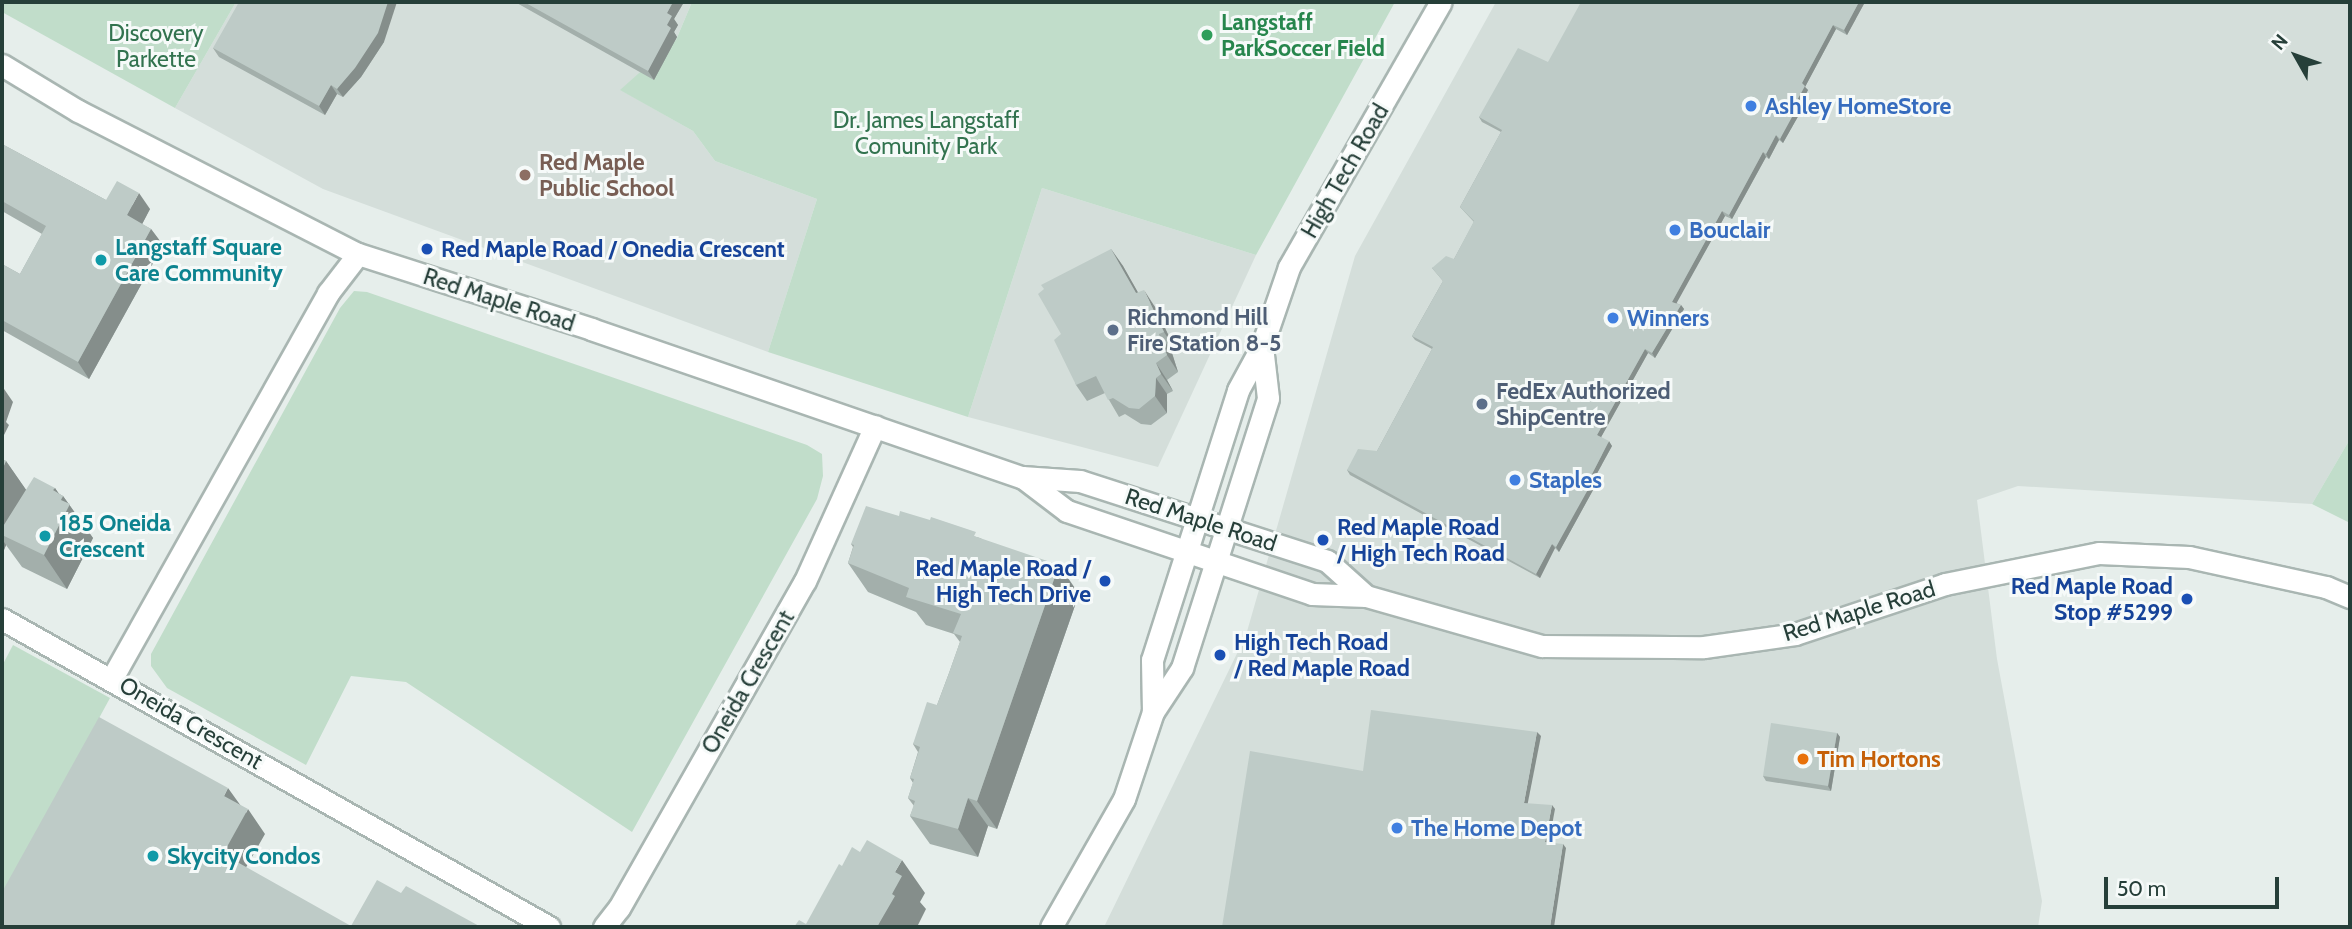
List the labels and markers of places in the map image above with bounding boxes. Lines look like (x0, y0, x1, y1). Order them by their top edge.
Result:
place label: Langstaff ParkSoccer Field (1221, 8, 1385, 62)
marker: Langstaff ParkSoccer Field (1199, 27, 1215, 43)
place label: Ashley HomeStore (1765, 92, 1951, 120)
marker: Ashley HomeStore (1743, 98, 1759, 114)
place label: Red Maple Public School (539, 148, 674, 202)
marker: Red Maple Public School (517, 167, 533, 183)
place label: Bouclair (1689, 216, 1770, 244)
marker: Bouclair (1667, 222, 1683, 238)
place label: Langstaff Square Care Community (115, 233, 283, 287)
place label: Red Maple Road / Onedia Crescent (441, 235, 785, 263)
marker: Red Maple Road / Onedia Crescent (419, 241, 435, 257)
marker: Langstaff Square Care Community (93, 252, 109, 268)
place label: Richmond Hill Fire Station 8-5 (1127, 303, 1281, 357)
place label: Winners (1627, 304, 1709, 332)
marker: Winners (1605, 310, 1621, 326)
marker: Richmond Hill Fire Station 8-5 (1105, 322, 1121, 338)
place label: FedEx Authorized ShipCentre (1496, 377, 1671, 431)
marker: FedEx Authorized ShipCentre (1474, 396, 1490, 412)
place label: Staples (1529, 466, 1602, 494)
marker: Staples (1507, 472, 1523, 488)
place label: 185 Oneida Crescent (59, 509, 171, 563)
place label: Red Maple Road / High Tech Road (1337, 513, 1505, 567)
marker: 185 Oneida Crescent (37, 528, 53, 544)
marker: Red Maple Road / High Tech Road (1315, 532, 1331, 548)
place label: Red Maple Road / High Tech Drive (915, 554, 1091, 608)
place label: Red Maple Road Stop #5299 (2011, 572, 2173, 626)
marker: Red Maple Road / High Tech Drive (1097, 573, 1113, 589)
marker: Red Maple Road Stop #5299 (2179, 591, 2195, 607)
place label: High Tech Road / Red Maple Road (1234, 628, 1410, 682)
marker: High Tech Road / Red Maple Road (1212, 647, 1228, 663)
place label: Tim Hortons (1817, 745, 1941, 773)
marker: Tim Hortons (1795, 751, 1811, 767)
place label: The Home Depot (1411, 814, 1582, 842)
marker: The Home Depot (1389, 820, 1405, 836)
place label: Skycity Condos (167, 842, 320, 870)
marker: Skycity Condos (145, 848, 161, 864)

